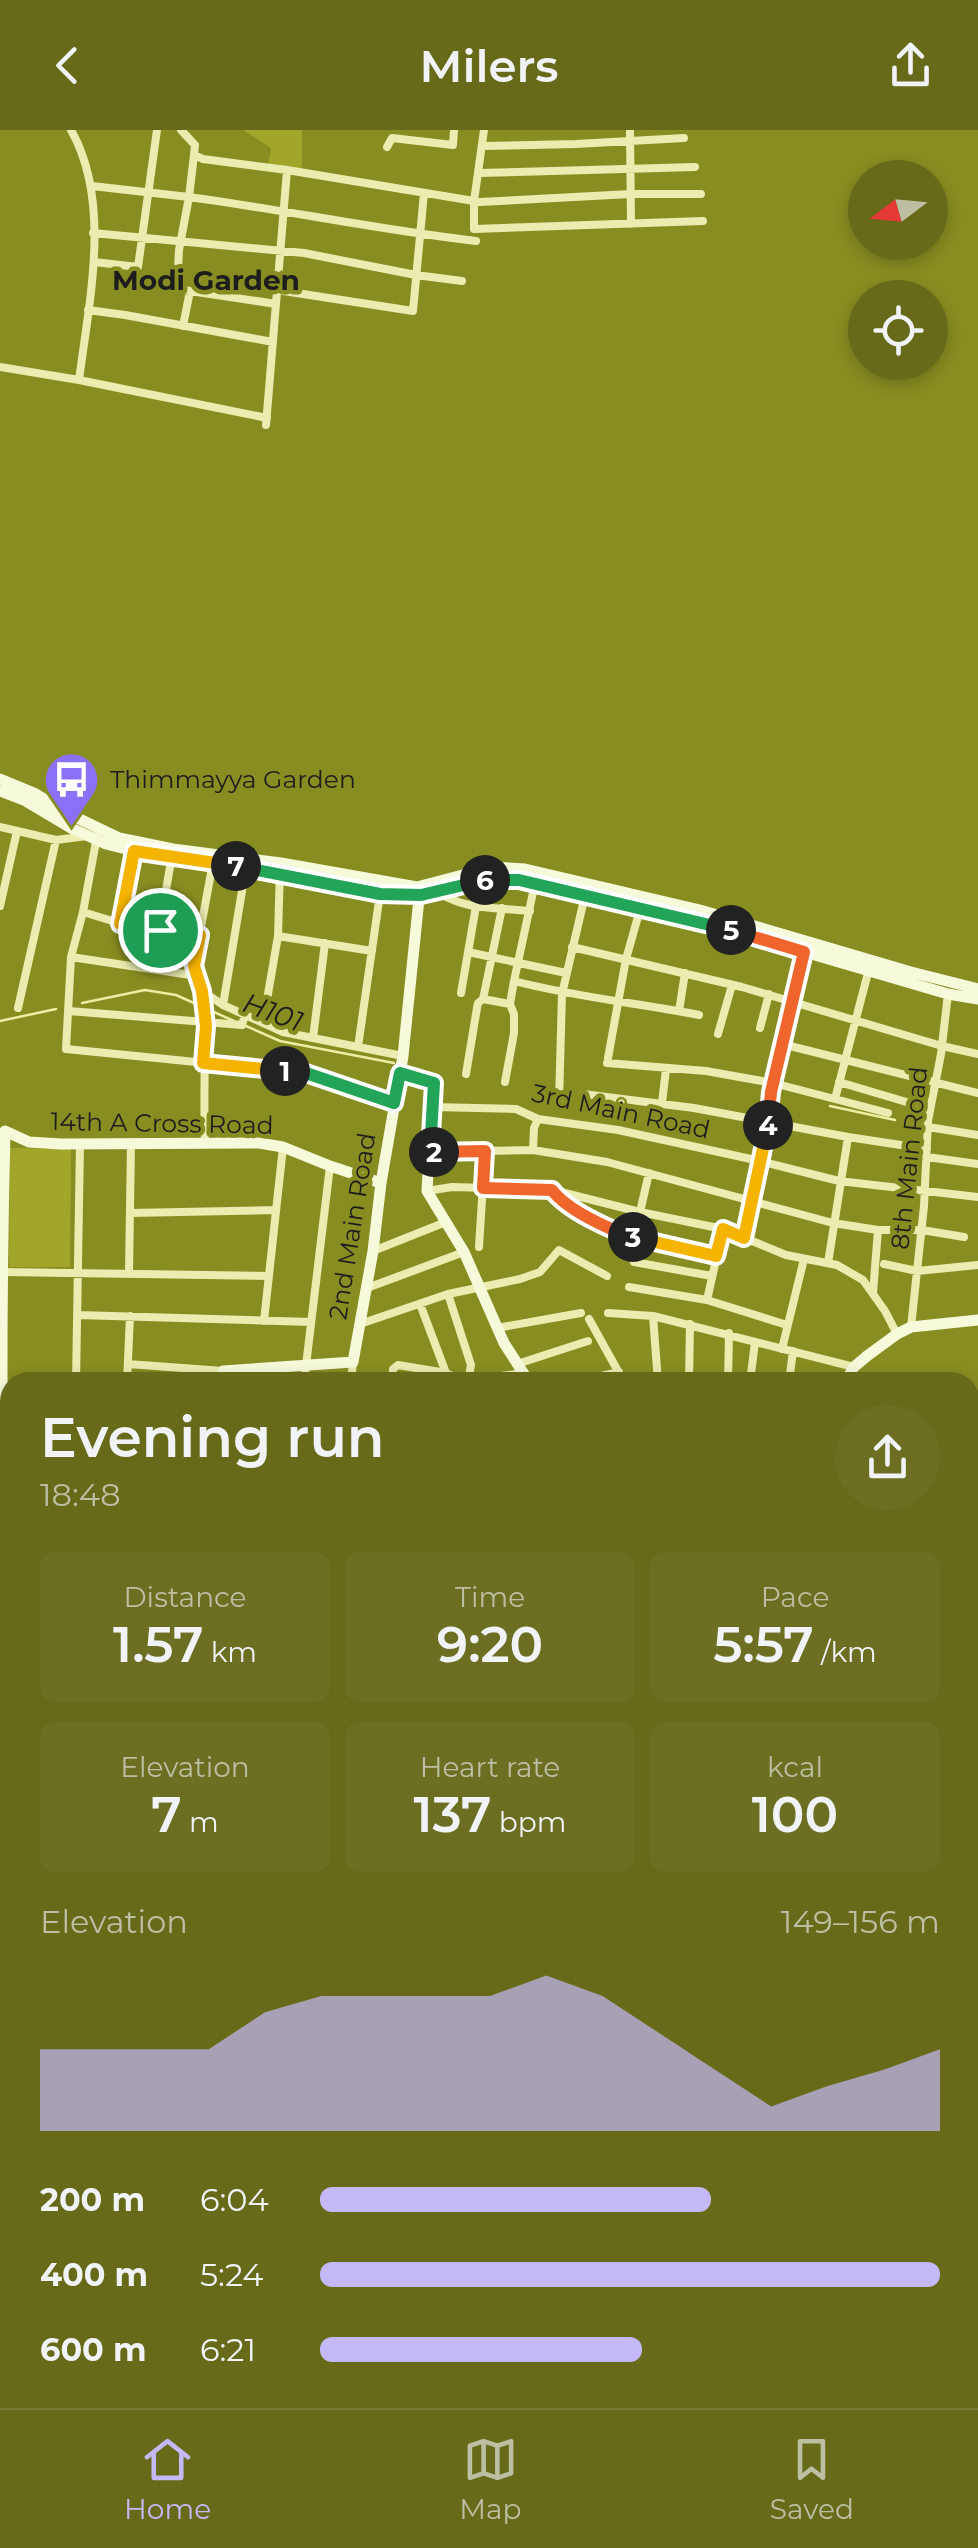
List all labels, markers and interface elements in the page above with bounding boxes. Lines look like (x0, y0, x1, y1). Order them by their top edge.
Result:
icon: back (40, 38, 95, 93)
text: Milers (419, 38, 559, 93)
icon: share (883, 38, 938, 93)
north arrow (848, 160, 948, 260)
map controls (848, 160, 948, 380)
district label: Modi Garden (112, 263, 300, 297)
button: locate (848, 280, 948, 380)
bus stop icon: Thimmayya Garden (41, 749, 101, 828)
place label: Thimmayya Garden (110, 764, 356, 794)
pin: 7 (211, 841, 261, 891)
text: 7 (227, 849, 245, 883)
pin: 6 (460, 855, 510, 905)
text: 6 (476, 863, 494, 897)
pin (118, 888, 203, 973)
icon: arrive (133, 903, 188, 958)
pin: 5 (706, 905, 756, 955)
text: 5 (723, 913, 739, 947)
water label: H101 (238, 986, 308, 1038)
pin: 1 (260, 1046, 310, 1096)
text: 1 (280, 1054, 290, 1088)
street label: 8th Main Road (884, 1065, 934, 1251)
street label: 3rd Main Road (529, 1077, 713, 1145)
pin: 4 (743, 1100, 793, 1150)
street label: 14th A Cross Road (50, 1106, 274, 1140)
text: 4 (758, 1108, 778, 1142)
pin: 2 (409, 1127, 459, 1177)
street label: 2nd Main Road (322, 1130, 382, 1322)
text: 2 (426, 1135, 442, 1169)
pin: 3 (608, 1212, 658, 1262)
text: 3 (625, 1220, 641, 1254)
text: Evening run (40, 1404, 385, 1471)
button: share (835, 1405, 940, 1510)
text: 18:48 (40, 1475, 121, 1514)
text: Distance (123, 1580, 247, 1614)
text: Time (455, 1580, 525, 1614)
text: Pace (761, 1580, 829, 1614)
text: 1.57 (113, 1614, 203, 1675)
text: 9:20 (437, 1614, 543, 1675)
text: 5:57 (713, 1614, 814, 1675)
text: km (203, 1635, 257, 1669)
text: /km (814, 1635, 877, 1669)
text: Elevation (120, 1750, 250, 1784)
text: Heart rate (420, 1750, 560, 1784)
text: kcal (767, 1750, 823, 1784)
text: 7 (151, 1784, 182, 1845)
text: 137 (413, 1784, 492, 1845)
text: 100 (752, 1784, 838, 1845)
text: m (182, 1805, 219, 1839)
text: bpm (492, 1805, 567, 1839)
text: Elevation (40, 1902, 188, 1941)
text: 149–156 m (781, 1902, 940, 1941)
text: 200 m (40, 2180, 145, 2219)
text: 6:04 (200, 2180, 269, 2219)
text: 400 m (40, 2255, 148, 2294)
text: 5:24 (200, 2255, 264, 2294)
text: 600 m (40, 2330, 146, 2369)
text: 6:21 (200, 2330, 256, 2369)
tab: Home (124, 2432, 211, 2526)
tab: Map (459, 2432, 522, 2526)
tab: Saved (770, 2432, 854, 2526)

